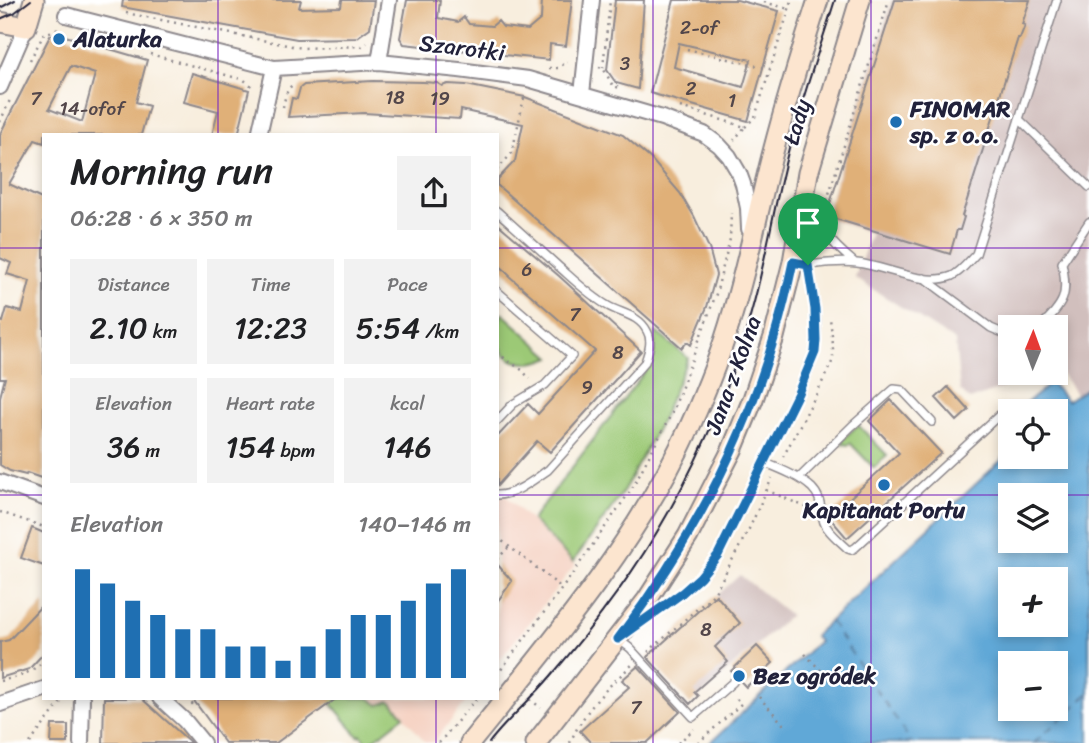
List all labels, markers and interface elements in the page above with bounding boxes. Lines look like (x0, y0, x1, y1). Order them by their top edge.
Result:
house number: 2-of (680, 11, 721, 44)
place label: Alaturka (72, 19, 162, 60)
street label: Szarotki (417, 22, 508, 74)
marker: Alaturka (51, 31, 67, 47)
house number: 3 (620, 47, 631, 80)
house number: 2 (686, 72, 697, 105)
house number: 18 (385, 81, 405, 114)
house number: 7 (31, 82, 43, 115)
house number: 19 (430, 82, 450, 115)
house number: 1 (728, 84, 736, 117)
place label: FINOMAR sp. z o.o. (909, 89, 1010, 156)
house number: 14-ofof (60, 92, 127, 125)
street label: Łady (771, 94, 823, 150)
marker: FINOMAR sp. z o.o. (888, 114, 904, 130)
text: Morning run (70, 138, 273, 205)
button: share (397, 156, 471, 230)
pin (778, 193, 838, 265)
text: 06:28 · 6 × 350 m (70, 198, 252, 239)
icon: arrive (789, 204, 827, 242)
house number: 6 (522, 253, 532, 286)
text: Distance (97, 268, 170, 301)
text: Time (250, 268, 291, 301)
text: Pace (387, 268, 428, 301)
house number: 7 (570, 298, 582, 331)
text: 2.10 (90, 301, 148, 355)
text: 12:23 (234, 301, 307, 355)
text: 5:54 (356, 301, 420, 355)
street label: Jana z Kolna (692, 310, 773, 441)
text: km (148, 315, 177, 348)
text: /km (420, 315, 459, 348)
north arrow (998, 315, 1068, 385)
map controls (998, 315, 1068, 721)
house number: 8 (612, 336, 624, 369)
house number: 9 (581, 371, 593, 404)
text: Elevation (95, 387, 172, 420)
text: Heart rate (226, 387, 315, 420)
text: kcal (390, 387, 425, 420)
button: locate (998, 399, 1068, 469)
text: 36 (107, 420, 140, 474)
text: 154 (226, 420, 275, 474)
text: 146 (383, 420, 432, 474)
text: m (140, 434, 160, 467)
text: bpm (275, 434, 315, 467)
marker: Kapitanat Portu (876, 477, 892, 493)
button: layers (998, 483, 1068, 553)
place label: Kapitanat Portu (802, 490, 966, 531)
text: Elevation (70, 504, 163, 545)
text: 140–146 m (358, 504, 471, 545)
button: + (998, 567, 1068, 637)
house number: 8 (700, 613, 712, 646)
button: − (998, 651, 1068, 721)
place label: Bez ogródek (753, 656, 877, 697)
marker: Bez ogródek (731, 668, 747, 684)
house number: 7 (631, 691, 643, 724)

